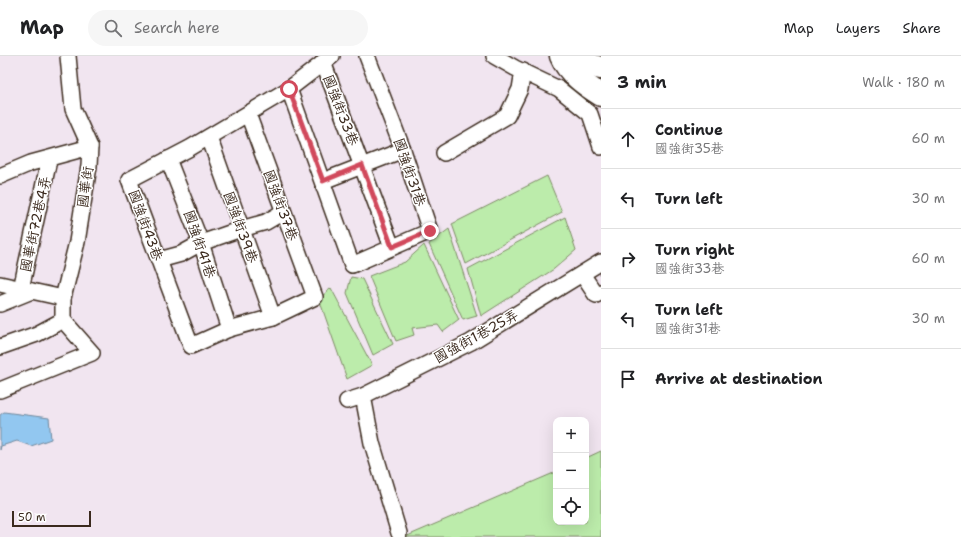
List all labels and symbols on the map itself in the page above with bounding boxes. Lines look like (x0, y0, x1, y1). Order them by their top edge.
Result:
street label: 國強街33巷 (319, 72, 363, 149)
route start (280, 80, 298, 98)
street label: 國強街31巷 (390, 136, 430, 209)
street label: 國華街 (73, 165, 97, 209)
street label: 國強街37巷 (260, 167, 303, 244)
street label: 國華街72巷4弄 (16, 174, 54, 274)
street label: 國強街43巷 (125, 187, 168, 264)
street label: 國強街39巷 (220, 189, 263, 266)
street label: 國強街41巷 (180, 208, 220, 281)
route end (421, 222, 439, 240)
street label: 國強街1巷25弄 (431, 305, 521, 367)
scale bar (12, 509, 91, 528)

